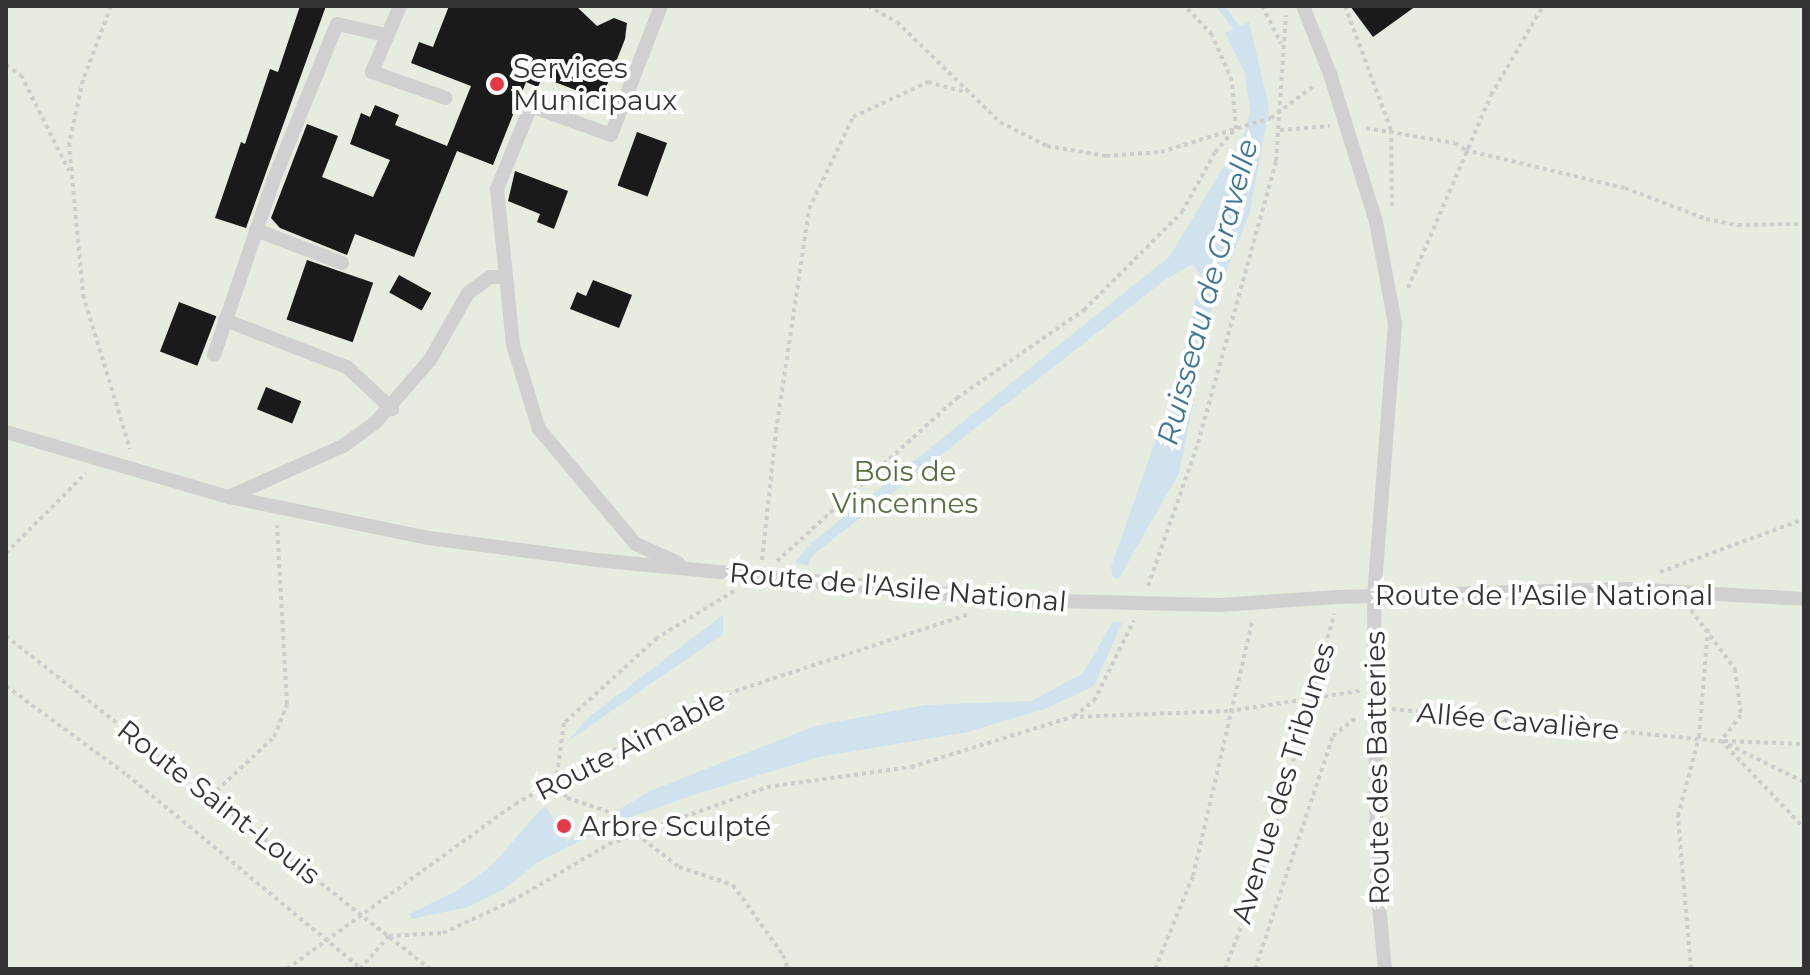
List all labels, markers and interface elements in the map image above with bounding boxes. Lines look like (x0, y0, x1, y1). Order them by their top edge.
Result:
place label: Services Municipaux (513, 51, 677, 117)
marker: Services Municipaux (488, 75, 506, 93)
water label: Ruisseau de Gravelle (1150, 135, 1266, 449)
park label: Bois de Vincennes (832, 454, 978, 520)
street label: Route de l'Asile National (728, 556, 1068, 618)
street label: Route de l'Asile National (1375, 578, 1713, 612)
street label: Route des Batteries (1358, 631, 1396, 905)
street label: Avenue des Tribunes (1224, 639, 1342, 927)
street label: Route Aimable (529, 683, 731, 807)
street label: Allée Cavalière (1415, 695, 1621, 747)
street label: Route Saint-Louis (111, 713, 327, 891)
place label: Arbre Sculpté (580, 809, 771, 843)
marker: Arbre Sculpté (555, 817, 573, 835)

